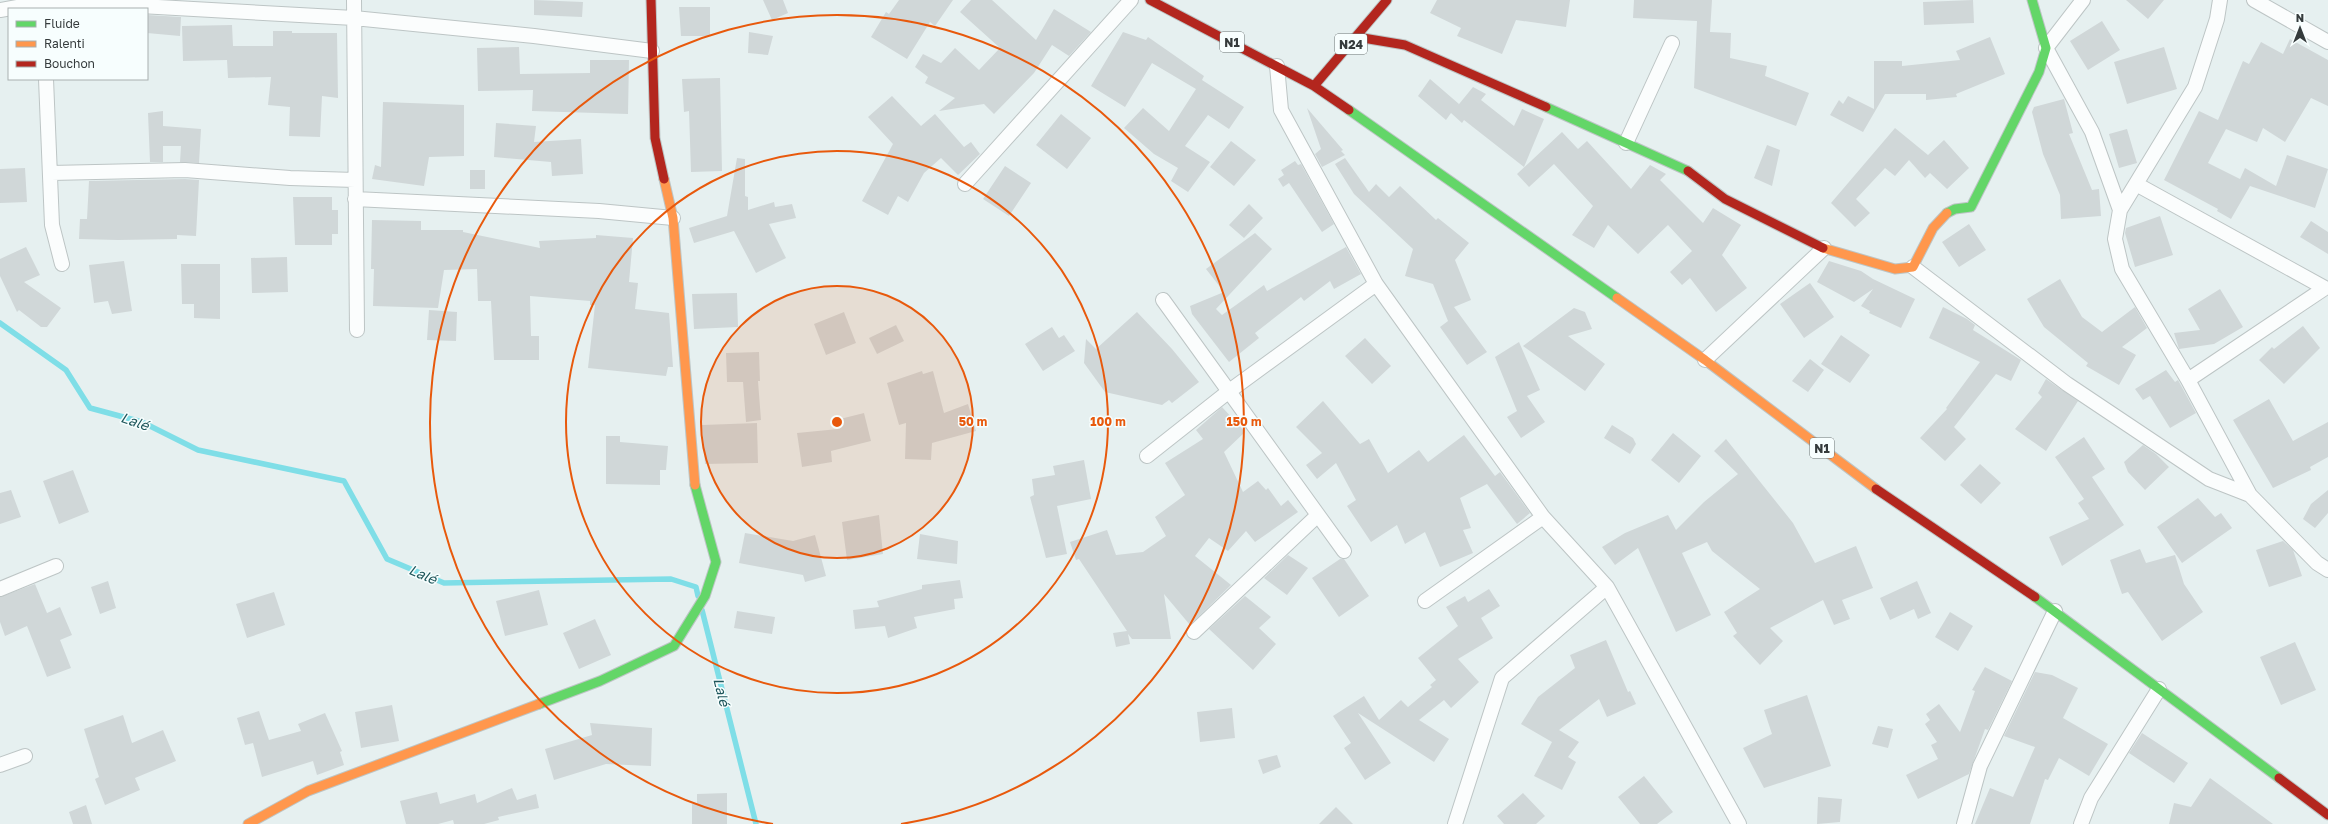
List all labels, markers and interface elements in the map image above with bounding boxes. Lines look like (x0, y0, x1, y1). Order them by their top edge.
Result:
legend (8, 8, 148, 80)
north arrow (2280, 8, 2320, 48)
text: N (2296, 11, 2304, 24)
text: Fluide (44, 16, 80, 31)
road number: N1 (1220, 32, 1244, 52)
road number: N24 (1335, 34, 1367, 54)
text: Ralenti (44, 36, 85, 51)
text: Bouchon (44, 56, 95, 71)
water label: Lalé (119, 408, 153, 434)
text: 50 m (959, 414, 987, 429)
text: 100 m (1090, 414, 1126, 429)
text: 150 m (1227, 414, 1261, 429)
centre of rings (830, 415, 844, 429)
road number: N1 (1810, 438, 1834, 458)
water label: Lalé (407, 561, 441, 588)
water label: Lalé (710, 676, 734, 710)

